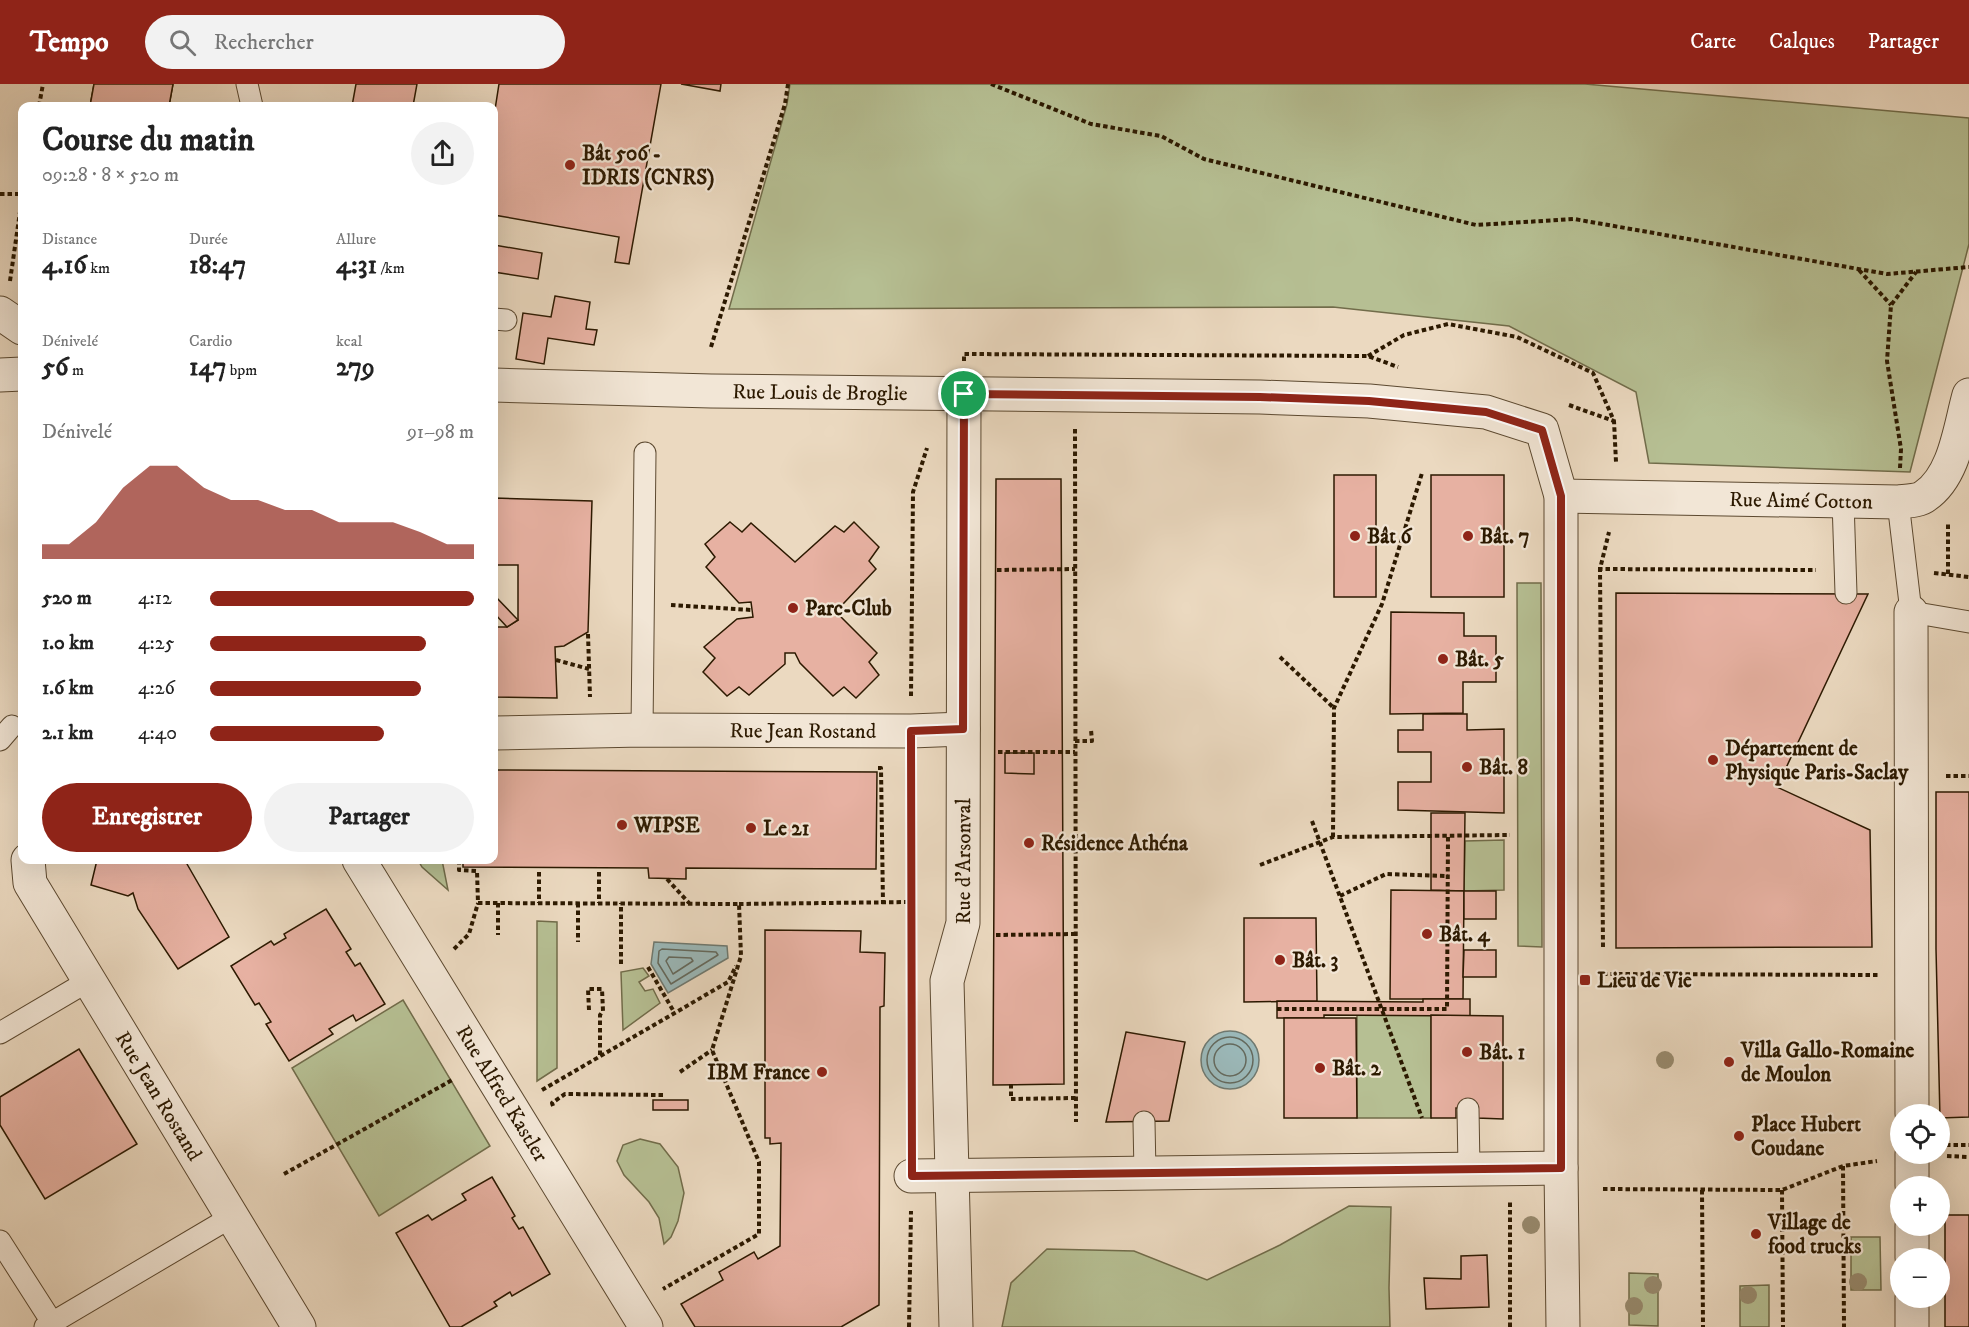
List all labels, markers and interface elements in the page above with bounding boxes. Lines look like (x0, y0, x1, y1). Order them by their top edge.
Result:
search box (145, 15, 565, 69)
text: Tempo (30, 25, 109, 60)
icon: search (166, 26, 199, 59)
text: Rechercher (214, 29, 314, 56)
text: Carte (1690, 29, 1736, 55)
text: Calques (1769, 29, 1835, 55)
text: Partager (1868, 29, 1939, 55)
text: Course du matin (42, 120, 255, 161)
button: share (411, 122, 474, 185)
place label: Bât 506 - IDRIS (CNRS) (582, 141, 714, 191)
marker: Bât 506 - IDRIS (CNRS) (563, 158, 577, 172)
text: 09:28 · 8 × 520 m (42, 163, 179, 188)
text: Distance (42, 229, 97, 249)
text: Durée (189, 229, 228, 249)
text: Allure (336, 229, 376, 249)
text: 4.16 (42, 249, 87, 282)
text: 18:47 (189, 249, 246, 282)
text: 4:31 (336, 249, 377, 282)
text: km (87, 258, 110, 278)
text: /km (377, 258, 405, 278)
text: Dénivelé (42, 331, 98, 351)
text: Cardio (189, 331, 232, 351)
text: kcal (336, 331, 362, 351)
text: 56 (42, 351, 68, 384)
text: 147 (189, 351, 226, 384)
text: 279 (336, 351, 375, 384)
text: m (68, 360, 84, 380)
text: bpm (226, 360, 257, 380)
pin (938, 368, 989, 419)
icon: arrive (947, 377, 980, 410)
street label: Rue Louis de Broglie (732, 379, 908, 407)
text: Dénivelé (42, 420, 112, 445)
text: 91–98 m (407, 420, 474, 445)
street label: Rue Aimé Cotton (1729, 487, 1873, 516)
place label: Bât 6 (1367, 524, 1412, 550)
place label: Bât. 7 (1480, 524, 1529, 550)
marker: Bât 6 (1348, 529, 1362, 543)
marker: Bât. 7 (1461, 529, 1475, 543)
text: 520 m (42, 586, 92, 611)
text: 4:12 (138, 586, 172, 611)
place label: Parc-Club (805, 596, 892, 622)
marker: Parc-Club (786, 601, 800, 615)
text: 1.0 km (42, 631, 94, 656)
text: 4:25 (138, 631, 174, 656)
place label: Bât. 5 (1455, 647, 1504, 673)
marker: Bât. 5 (1436, 652, 1450, 666)
text: 1.6 km (42, 676, 94, 701)
text: 4:26 (138, 676, 175, 701)
street label: Rue Jean Rostand (730, 718, 877, 745)
text: 2.1 km (42, 721, 93, 746)
text: 4:40 (138, 721, 177, 746)
place label: Département de Physique Paris-Saclay (1725, 736, 1909, 786)
marker: Département de Physique Paris-Saclay (1706, 753, 1720, 767)
place label: Bât. 8 (1479, 755, 1528, 781)
marker: Bât. 8 (1460, 760, 1474, 774)
button: Enregistrer (42, 783, 252, 852)
button: Partager (264, 783, 474, 852)
street label: Rue d'Arsonval (951, 797, 977, 924)
place label: WIPSE (633, 813, 700, 839)
place label: Le 21 (763, 816, 810, 842)
marker: WIPSE (615, 818, 629, 832)
marker: Le 21 (744, 821, 758, 835)
place label: Résidence Athéna (1041, 831, 1189, 857)
marker: Résidence Athéna (1022, 836, 1036, 850)
place label: Bât. 4 (1439, 922, 1490, 948)
marker: Bât. 4 (1420, 927, 1434, 941)
place label: Bât. 3 (1292, 948, 1338, 974)
marker: Bât. 3 (1273, 953, 1287, 967)
place label: Lieu de Vie (1597, 968, 1692, 994)
marker: Lieu de Vie (1578, 973, 1592, 987)
street label: Rue Alfred Kastler (450, 1021, 553, 1167)
street label: Rue Jean Rostand (109, 1027, 208, 1166)
place label: Villa Gallo-Romaine de Moulon (1740, 1038, 1915, 1088)
place label: Bât. 1 (1479, 1040, 1525, 1066)
marker: Bât. 1 (1460, 1045, 1474, 1059)
marker: Villa Gallo-Romaine de Moulon (1722, 1055, 1736, 1069)
place label: Bât. 2 (1332, 1056, 1381, 1082)
place label: IBM France (707, 1060, 810, 1086)
marker: Bât. 2 (1313, 1061, 1327, 1075)
marker: IBM France (815, 1065, 829, 1079)
map controls (1890, 1104, 1950, 1308)
button: locate (1890, 1104, 1950, 1164)
place label: Place Hubert Coudane (1751, 1112, 1861, 1162)
marker: Place Hubert Coudane (1732, 1129, 1746, 1143)
button: + (1890, 1176, 1950, 1236)
place label: Village de food trucks (1767, 1210, 1861, 1260)
marker: Village de food trucks (1749, 1227, 1763, 1241)
button: − (1890, 1248, 1950, 1308)

